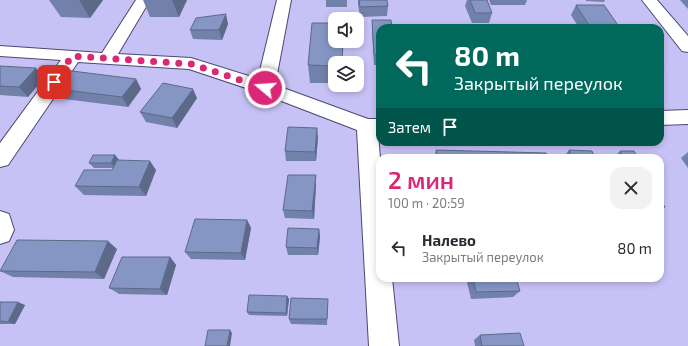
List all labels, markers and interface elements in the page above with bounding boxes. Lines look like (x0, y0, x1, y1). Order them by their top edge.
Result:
map controls (328, 12, 364, 92)
button: sound (328, 12, 364, 48)
text: 80 m (454, 38, 520, 72)
icon: left (388, 40, 440, 92)
button: layers (328, 56, 364, 92)
pin (37, 65, 71, 99)
position arrow (244, 67, 286, 109)
icon: arrive (43, 71, 65, 93)
text: Закрытый переулок (454, 72, 623, 94)
icon: arrive (439, 116, 461, 138)
text: Затем (388, 118, 431, 136)
text: 2 мин (388, 165, 454, 194)
button: close (610, 167, 652, 209)
text: 100 m · 20:59 (388, 195, 465, 211)
text: Налево (422, 231, 476, 249)
icon: left (388, 237, 410, 259)
text: 80 m (617, 239, 652, 257)
text: Закрытый переулок (422, 249, 544, 265)

